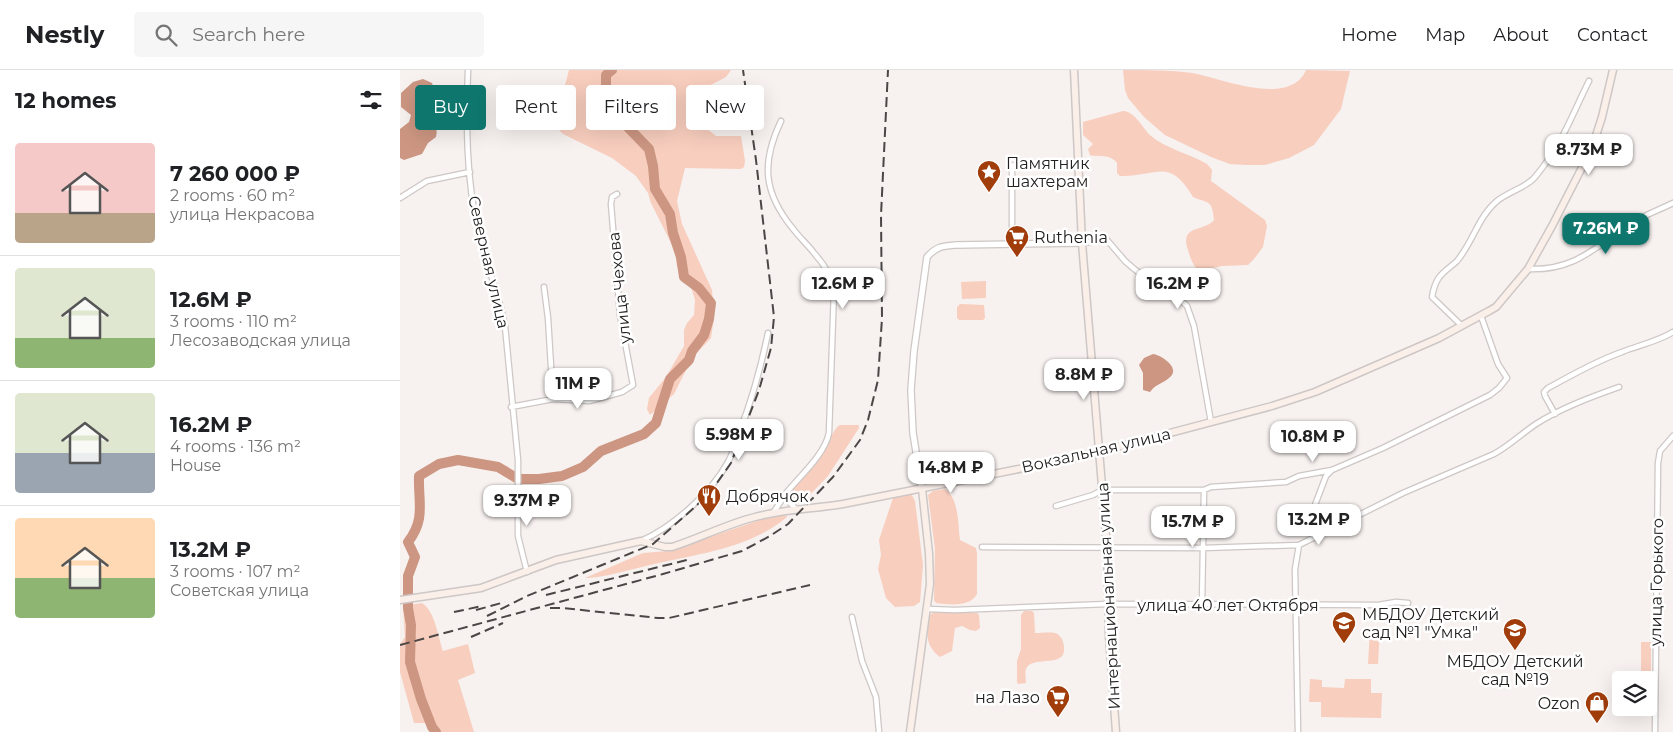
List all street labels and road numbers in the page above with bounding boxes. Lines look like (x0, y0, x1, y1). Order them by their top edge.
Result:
street label: Северная улица (464, 194, 513, 330)
street label: улица Чехова (604, 231, 635, 346)
street label: Вокзальная улица (1020, 424, 1173, 477)
street label: Интернациональная улица (1093, 482, 1124, 710)
street label: улица Горького (1646, 518, 1667, 647)
street label: улица 40 лет Октября (1136, 596, 1319, 615)

